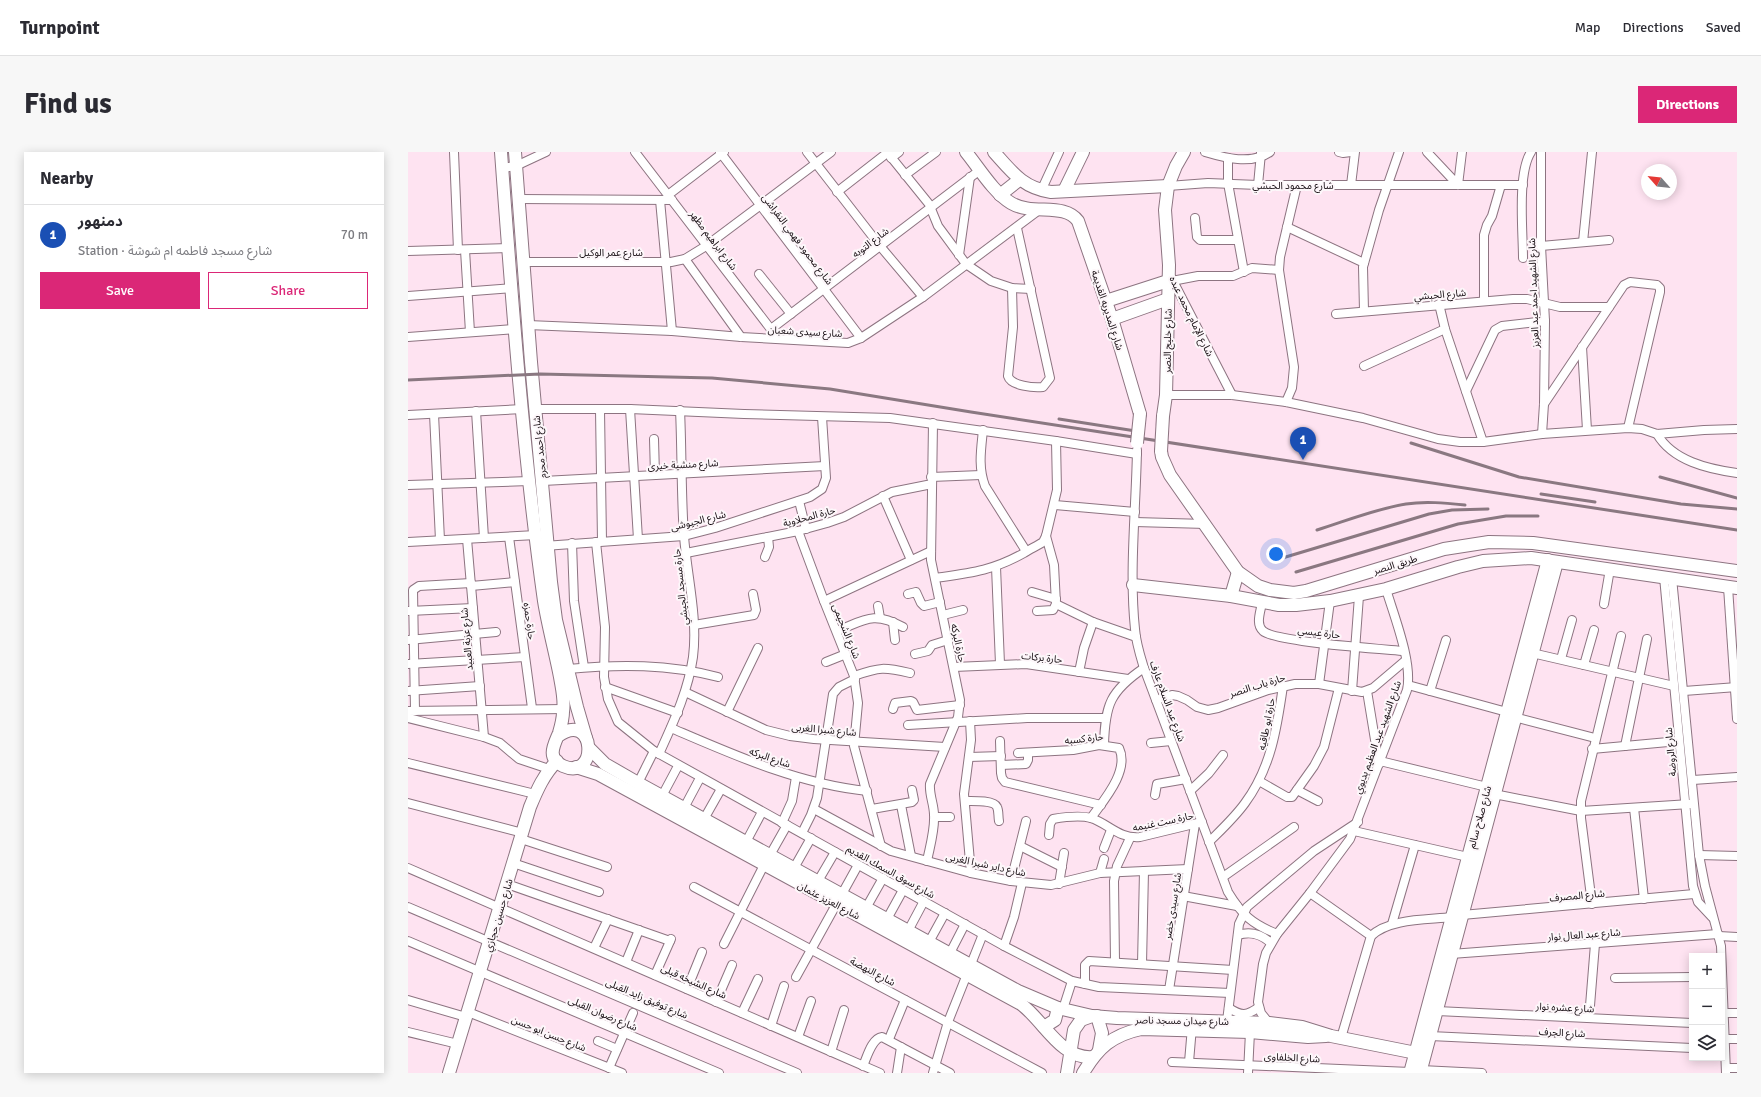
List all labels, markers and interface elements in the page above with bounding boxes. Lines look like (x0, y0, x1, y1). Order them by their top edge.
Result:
text: Turnpoint (20, 16, 100, 40)
text: Map (1575, 19, 1601, 36)
text: Directions (1623, 19, 1684, 36)
text: Saved (1706, 19, 1741, 36)
button: Directions (1638, 86, 1737, 123)
text: Find us (24, 87, 112, 121)
north arrow (1641, 164, 1677, 200)
text: Nearby (40, 168, 93, 189)
street label: شارع محمود الحبشي (1252, 180, 1334, 193)
street label: شارع محمود فهمي النقراشى (758, 192, 835, 288)
street label: شارع ابراهيم مظهر (685, 208, 740, 273)
text: دمنهور (78, 212, 123, 230)
street label: شارع التوبه (850, 225, 892, 261)
text: 1 (49, 227, 57, 243)
text: 70 m (341, 227, 368, 243)
street label: شارع الشهيد احمد عبد العزيز (1526, 238, 1543, 349)
text: Station · شارع مسجد فاطمه ام شوشة (78, 243, 272, 259)
street label: شارع عمر الوكيل (579, 247, 643, 260)
street label: شارع المديريه القديمة (1088, 269, 1126, 352)
button: Save (40, 272, 200, 309)
button: Share (208, 272, 368, 309)
street label: شارع الإمام محمد عبده (1165, 274, 1216, 360)
street label: شارع الحبشي (1413, 287, 1467, 305)
street label: شارع خليج النصر (1161, 308, 1176, 375)
street label: شارع سيدى شعبان (767, 324, 843, 341)
street label: شارع احمد محرم (531, 414, 551, 479)
pin: 1 (1290, 427, 1316, 460)
street label: شارع منشية خيرى (647, 457, 719, 474)
street label: حارة المحلاوية (782, 504, 837, 530)
street label: شارع الجيوشى (669, 508, 728, 535)
your location (1266, 544, 1286, 564)
street label: حارة مسجد الجيشي (671, 548, 692, 626)
street label: طريق النصر (1371, 552, 1419, 578)
street label: حارة حمزه (520, 602, 538, 641)
street label: شارع الشحيمى (829, 602, 863, 661)
street label: شارع عزبة العبيد (458, 607, 477, 671)
street label: حارة البركه (948, 623, 968, 664)
street label: حارة عيسي (1297, 624, 1341, 643)
street label: حارة بركات (1021, 650, 1063, 666)
street label: شارع عبد السلام عارف (1145, 659, 1187, 744)
street label: حارة باب النصر (1227, 672, 1287, 700)
street label: شارع الشهيد عبد العظيم بديوي (1352, 679, 1405, 796)
street label: حارة ابو طاقيه (1256, 697, 1278, 751)
street label: شارع شبرا الغربى (791, 721, 857, 740)
street label: شارع الروضة (1663, 727, 1680, 777)
street label: حارة كسبه (1064, 731, 1104, 747)
street label: شارع البركه (747, 745, 792, 772)
street label: شارع صلاح سالم (1466, 785, 1495, 850)
street label: حارة ست غنيمه (1132, 810, 1195, 834)
street label: شارع سوق السمك القديم (844, 843, 937, 902)
street label: شارع داير شبرا الغربى (945, 851, 1027, 880)
street label: شارع سيدى خضر (1162, 872, 1185, 942)
street label: شارع حسين حجازي (482, 877, 517, 954)
street label: شارع العزيز عثمان (795, 879, 862, 923)
street label: شارع المصرف (1549, 888, 1605, 905)
street label: شارع عبد العال نوار (1546, 926, 1621, 945)
map controls (1689, 953, 1725, 1061)
button: + (1689, 953, 1725, 989)
street label: شارع النهضة (847, 955, 897, 990)
street label: شارع الشيخه قبلى (659, 962, 728, 1003)
street label: شارع توفيق زايد القبلى (603, 976, 690, 1023)
button: − (1689, 989, 1725, 1025)
street label: شارع رضوان القبلى (566, 994, 639, 1035)
street label: شارع عشره نوار (1534, 1000, 1595, 1017)
street label: شارع حسن ابو حسن (509, 1014, 588, 1055)
street label: شارع ميدان مسجد ناصر (1134, 1014, 1229, 1029)
button: layers (1689, 1025, 1725, 1061)
street label: شارع الجرف (1538, 1026, 1586, 1041)
street label: شارع الخلفاوى (1264, 1051, 1320, 1066)

